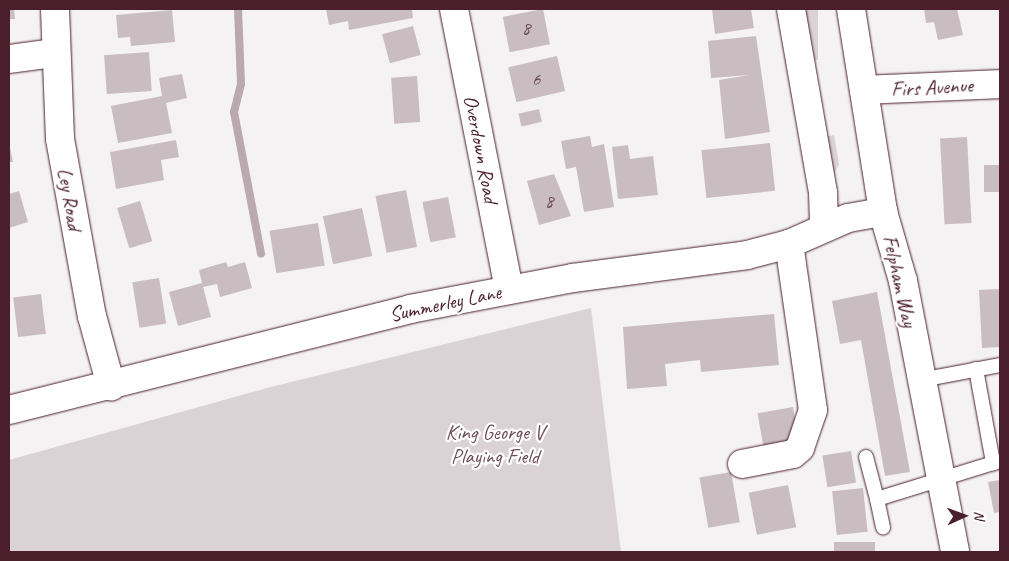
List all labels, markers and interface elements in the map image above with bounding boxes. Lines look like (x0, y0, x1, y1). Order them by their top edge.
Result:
house number: 8 (522, 18, 530, 40)
house number: 6 (532, 69, 540, 91)
street label: Firs Avenue (891, 72, 973, 102)
street label: Overdown Road (458, 93, 504, 205)
street label: Ley Road (52, 166, 88, 232)
house number: 8 (545, 191, 553, 213)
street label: Felpham Way (877, 233, 923, 329)
street label: Summerley Lane (387, 279, 503, 327)
park label: King George V Playing Field (446, 419, 544, 469)
north arrow (939, 491, 989, 541)
text: N (971, 511, 988, 520)

